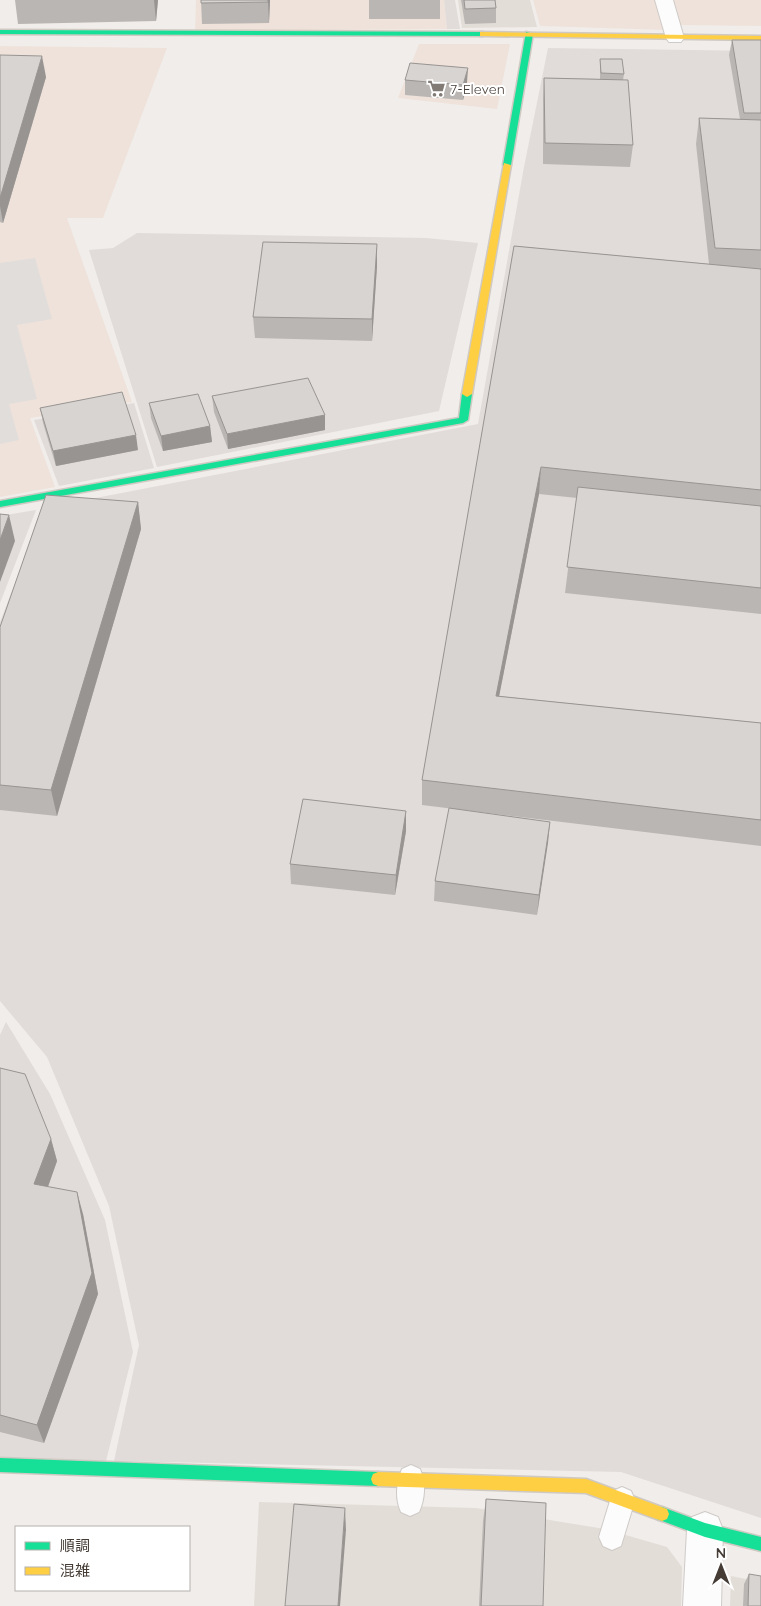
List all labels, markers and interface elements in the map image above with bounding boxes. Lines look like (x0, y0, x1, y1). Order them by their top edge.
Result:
supermarket icon: 7-Eleven (426, 79, 446, 99)
place label: 7-Eleven (450, 80, 505, 98)
legend (15, 1526, 190, 1591)
text: 順調 (60, 1536, 90, 1555)
north arrow (696, 1541, 746, 1591)
text: N (716, 1544, 726, 1562)
text: 混雑 (60, 1561, 90, 1580)

